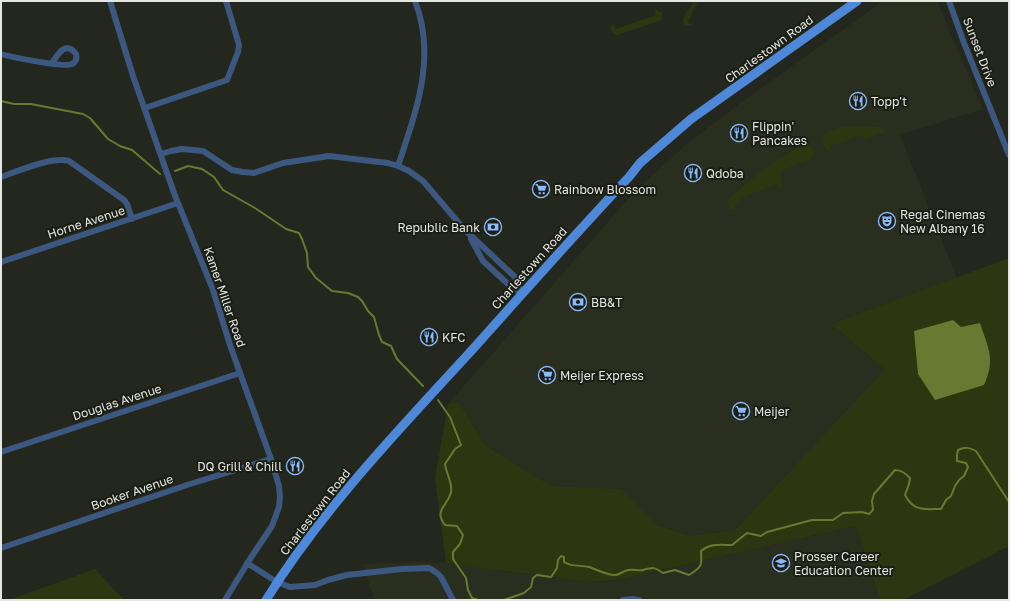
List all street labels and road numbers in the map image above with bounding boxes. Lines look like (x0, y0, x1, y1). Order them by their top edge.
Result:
street label: Charlestown Road (722, 12, 816, 86)
street label: Sunset Drive (960, 15, 1000, 89)
street label: Horne Avenue (45, 202, 127, 242)
street label: Charlestown Road (488, 224, 570, 312)
street label: Kamer Miller Road (201, 245, 249, 349)
street label: Douglas Avenue (71, 381, 163, 423)
street label: Charlestown Road (277, 466, 353, 558)
street label: Booker Avenue (89, 471, 175, 513)

